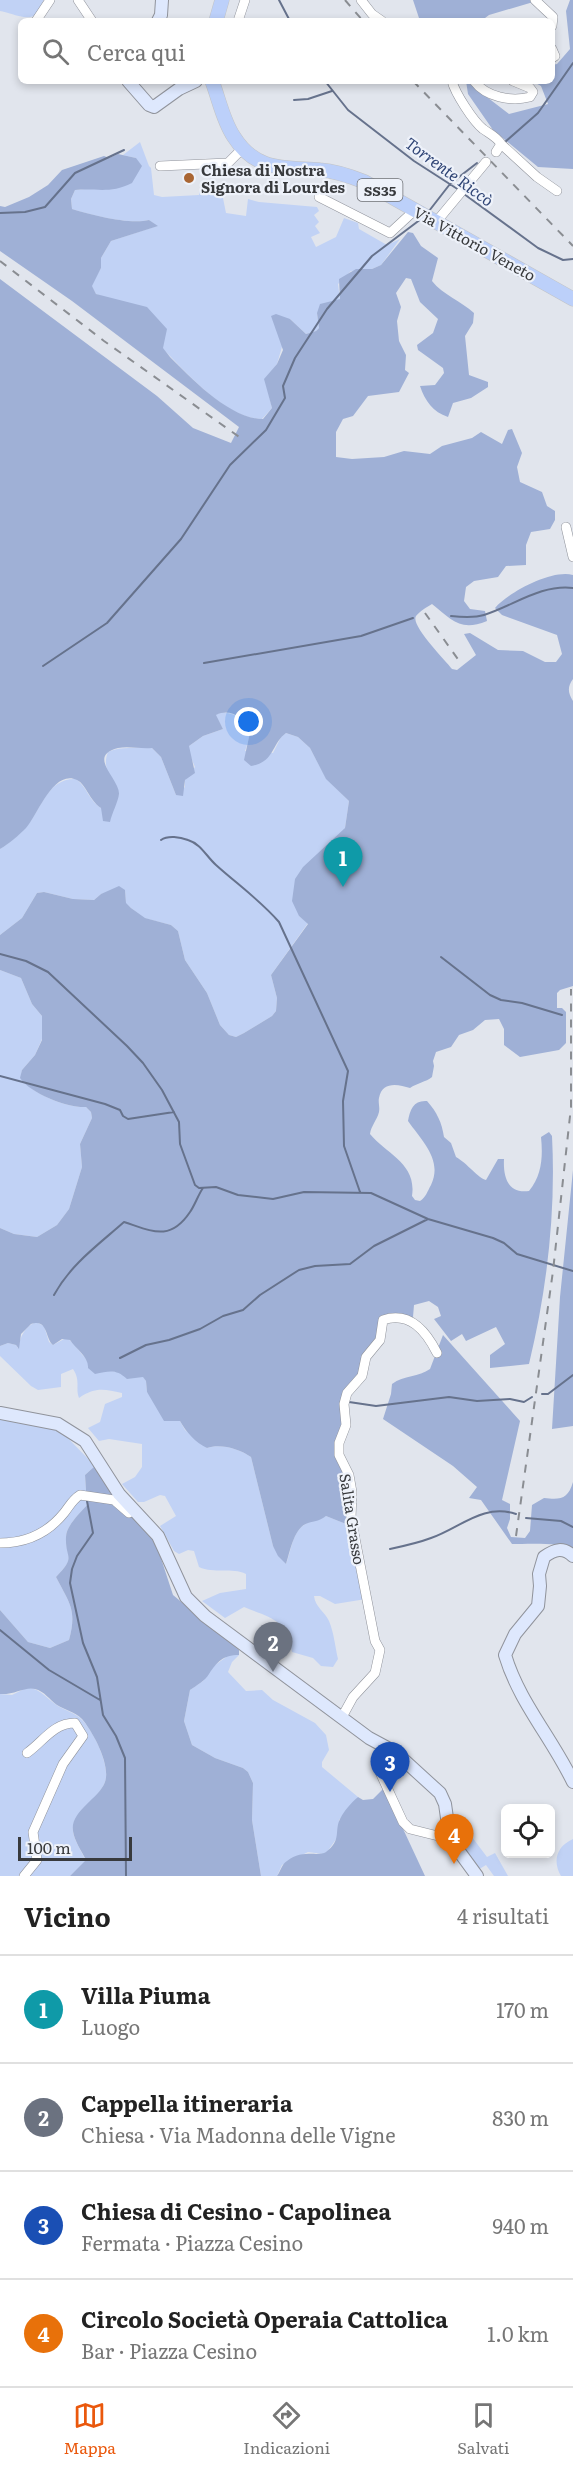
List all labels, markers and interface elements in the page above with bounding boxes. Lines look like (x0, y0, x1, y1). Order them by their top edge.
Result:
search box (18, 18, 555, 84)
icon: search (39, 35, 72, 68)
text: Cerca qui (87, 35, 185, 68)
water label: Torrente Riccò (401, 131, 499, 211)
place label: Chiesa di Nostra Signora di Lourdes (201, 158, 346, 198)
marker: Chiesa di Nostra Signora di Lourdes (182, 171, 196, 185)
road number: SS35 (358, 179, 403, 201)
street label: Via Vittorio Veneto (410, 200, 540, 286)
your location (234, 707, 263, 736)
pin: 1 (324, 838, 362, 887)
street label: Salita Grasso (334, 1472, 372, 1566)
pin: 2 (254, 1622, 292, 1672)
pin: 3 (370, 1742, 410, 1792)
map controls (501, 1804, 555, 1858)
button: locate (501, 1804, 555, 1858)
pin: 4 (434, 1814, 474, 1864)
scale bar (18, 1834, 132, 1862)
text: 100 m (27, 1835, 71, 1859)
text: Vicino (24, 1896, 111, 1935)
text: 4 risultati (457, 1900, 549, 1930)
text: Villa Piuma (81, 1978, 210, 2011)
text: 1 (39, 1994, 48, 2024)
text: 170 m (496, 1994, 549, 2024)
text: Luogo (81, 2011, 140, 2041)
text: Cappella itineraria (81, 2086, 293, 2119)
text: 2 (38, 2102, 49, 2132)
text: 830 m (492, 2102, 549, 2132)
text: Chiesa · Via Madonna delle Vigne (81, 2119, 396, 2149)
text: Chiesa di Cesino - Capolinea (81, 2194, 391, 2227)
text: 3 (38, 2210, 49, 2240)
text: 940 m (493, 2210, 549, 2240)
text: Fermata · Piazza Cesino (81, 2227, 303, 2257)
text: Circolo Società Operaia Cattolica (81, 2302, 448, 2335)
text: 4 (37, 2318, 50, 2348)
text: 1.0 km (487, 2318, 549, 2348)
text: Bar · Piazza Cesino (81, 2335, 257, 2365)
tab: Mappa (64, 2399, 116, 2459)
tab: Indicazioni (243, 2399, 330, 2459)
tab: Salvati (457, 2399, 509, 2459)

